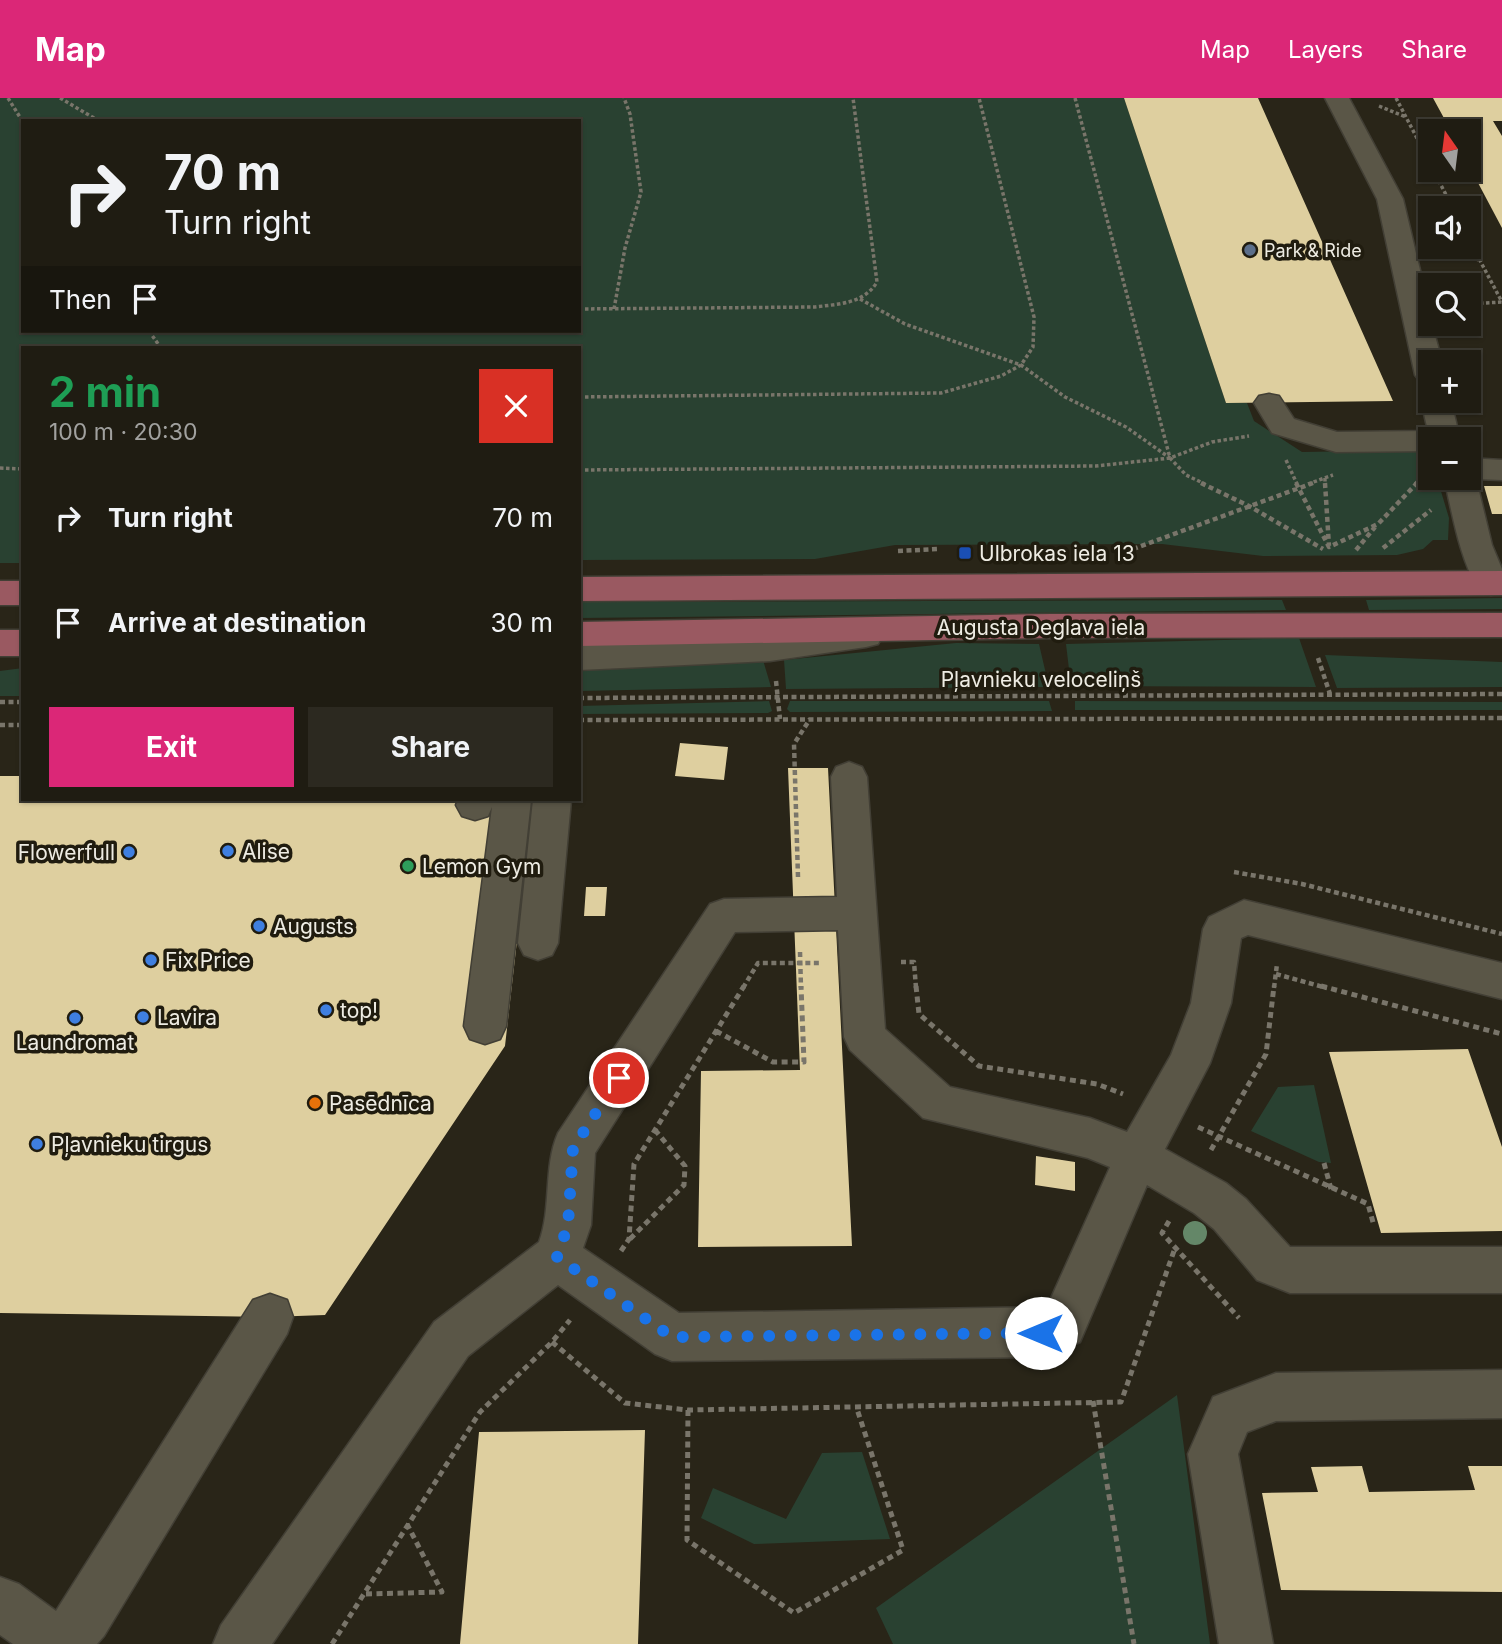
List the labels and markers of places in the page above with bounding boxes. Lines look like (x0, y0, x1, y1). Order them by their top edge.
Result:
place label: Park & Ride (1264, 240, 1362, 261)
marker: Park & Ride (1242, 242, 1258, 258)
place label: Ulbrokas iela 13 (979, 541, 1135, 566)
marker: Ulbrokas iela 13 (957, 545, 973, 561)
place label: Alise (242, 839, 290, 864)
place label: Flowerfull (18, 840, 115, 865)
marker: Alise (220, 843, 236, 859)
marker: Flowerfull (121, 844, 137, 860)
place label: Lemon Gym (422, 854, 541, 879)
marker: Lemon Gym (400, 858, 416, 874)
place label: Augusts (273, 914, 354, 939)
marker: Augusts (251, 918, 267, 934)
place label: Fix Price (165, 948, 251, 973)
marker: Fix Price (143, 952, 159, 968)
place label: top! (340, 998, 378, 1023)
marker: top! (318, 1002, 334, 1018)
place label: Lavira (157, 1005, 217, 1030)
marker: Lavira (135, 1009, 151, 1025)
marker: Laundromat (67, 1010, 83, 1026)
place label: Laundromat (16, 1030, 134, 1055)
pin (589, 1048, 649, 1108)
place label: Pasēdnīca (329, 1091, 432, 1116)
marker: Pasēdnīca (307, 1095, 323, 1111)
place label: Pļavnieku tirgus (51, 1132, 208, 1158)
marker: Pļavnieku tirgus (29, 1136, 45, 1152)

